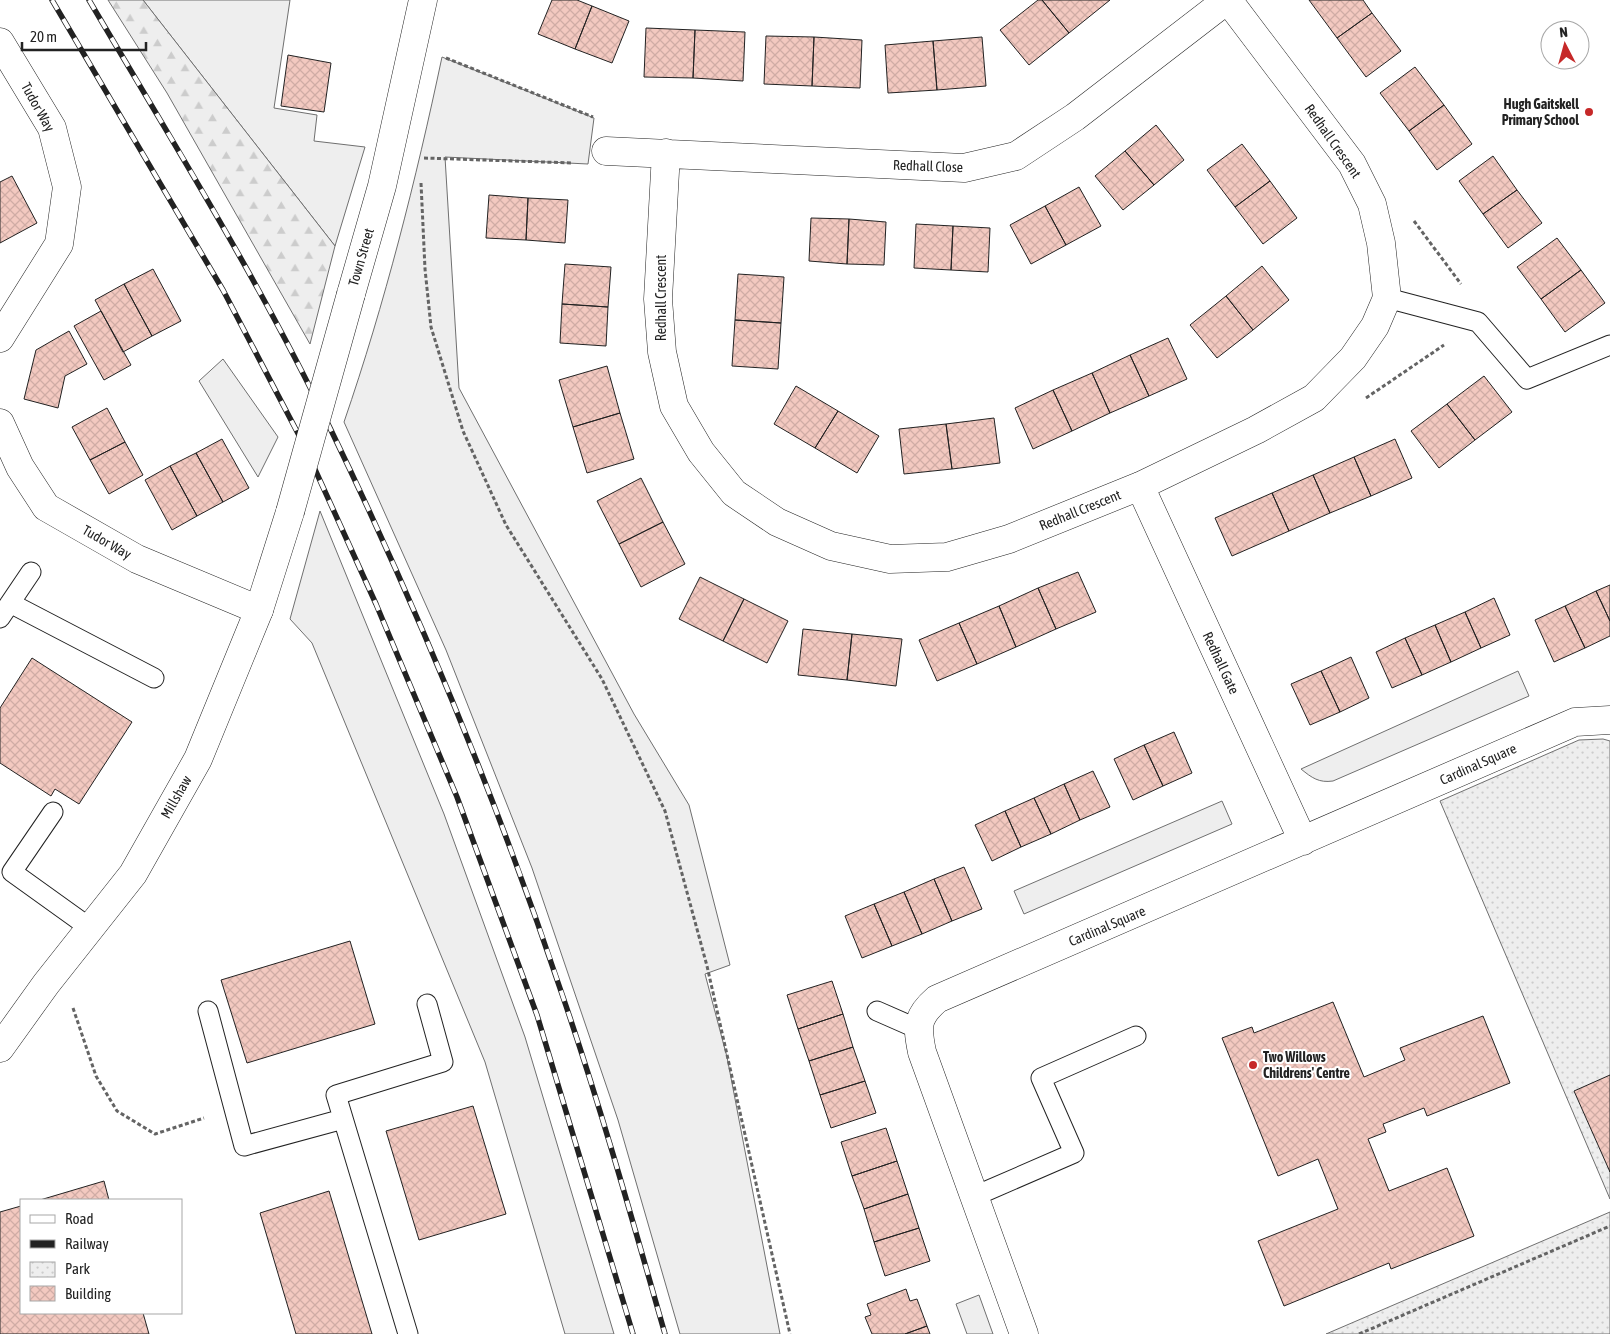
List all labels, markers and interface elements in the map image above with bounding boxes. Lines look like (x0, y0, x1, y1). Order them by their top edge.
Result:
scale bar (22, 20, 146, 52)
north arrow (1540, 20, 1590, 70)
text: N (1559, 24, 1569, 40)
text: 20 m (30, 28, 57, 45)
street label: Tudor Way (18, 80, 58, 134)
place label: Hugh Gaitskell Primary School (1502, 96, 1579, 128)
street label: Redhall Crescent (1302, 101, 1364, 181)
marker: Hugh Gaitskell Primary School (1583, 106, 1595, 118)
street label: Redhall Close (893, 157, 963, 175)
street label: Town Street (345, 226, 377, 288)
street label: Redhall Crescent (653, 255, 669, 341)
street label: Redhall Crescent (1037, 486, 1123, 534)
street label: Tudor Way (80, 522, 134, 562)
street label: Redhall Gate (1200, 629, 1242, 697)
street label: Cardinal Square (1437, 740, 1519, 788)
street label: Millshaw (157, 772, 195, 821)
street label: Cardinal Square (1066, 903, 1148, 949)
place label: Two Willows Childrens' Centre (1263, 1049, 1350, 1081)
marker: Two Willows Childrens' Centre (1247, 1059, 1259, 1071)
legend (20, 1199, 182, 1314)
text: Road (65, 1210, 94, 1227)
text: Railway (65, 1235, 109, 1252)
text: Park (65, 1260, 90, 1277)
text: Building (65, 1285, 111, 1302)

